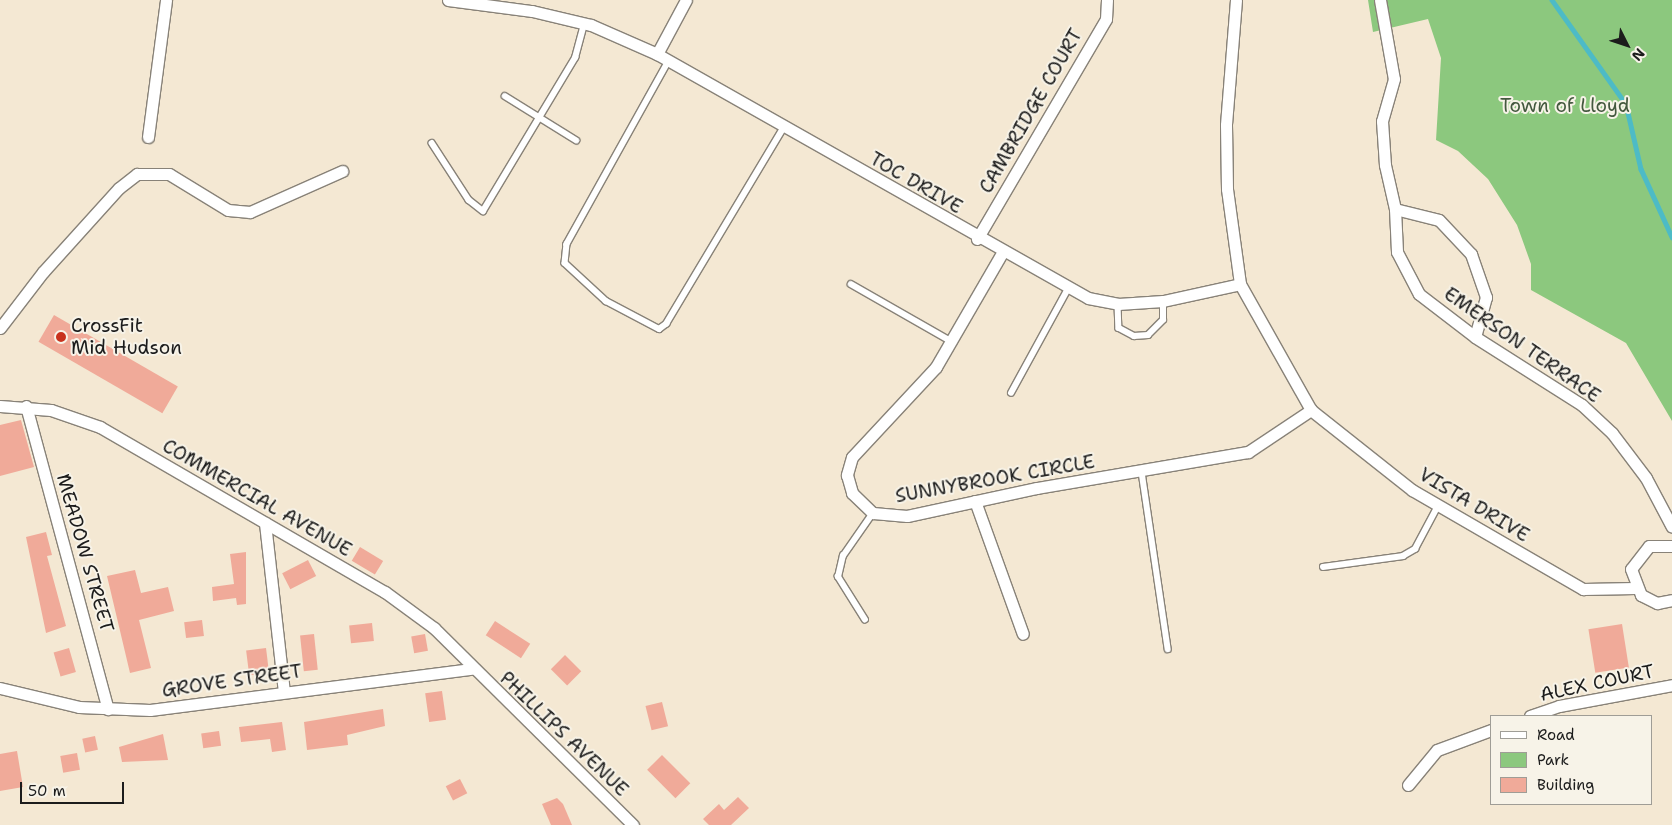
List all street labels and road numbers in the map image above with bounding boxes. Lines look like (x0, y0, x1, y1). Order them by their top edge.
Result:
street label: CAMBRIDGE COURT (975, 25, 1087, 197)
street label: TOC DRIVE (866, 147, 966, 219)
street label: EMERSON TERRACE (1439, 282, 1605, 408)
street label: COMMERCIAL AVENUE (158, 434, 356, 562)
street label: SUNNYBROOK CIRCLE (893, 450, 1097, 508)
street label: VISTA DRIVE (1415, 463, 1533, 547)
street label: MEADOW STREET (52, 471, 118, 635)
street label: GROVE STREET (160, 660, 304, 702)
street label: ALEX COURT (1538, 660, 1656, 706)
street label: PHILLIPS AVENUE (495, 667, 633, 801)

